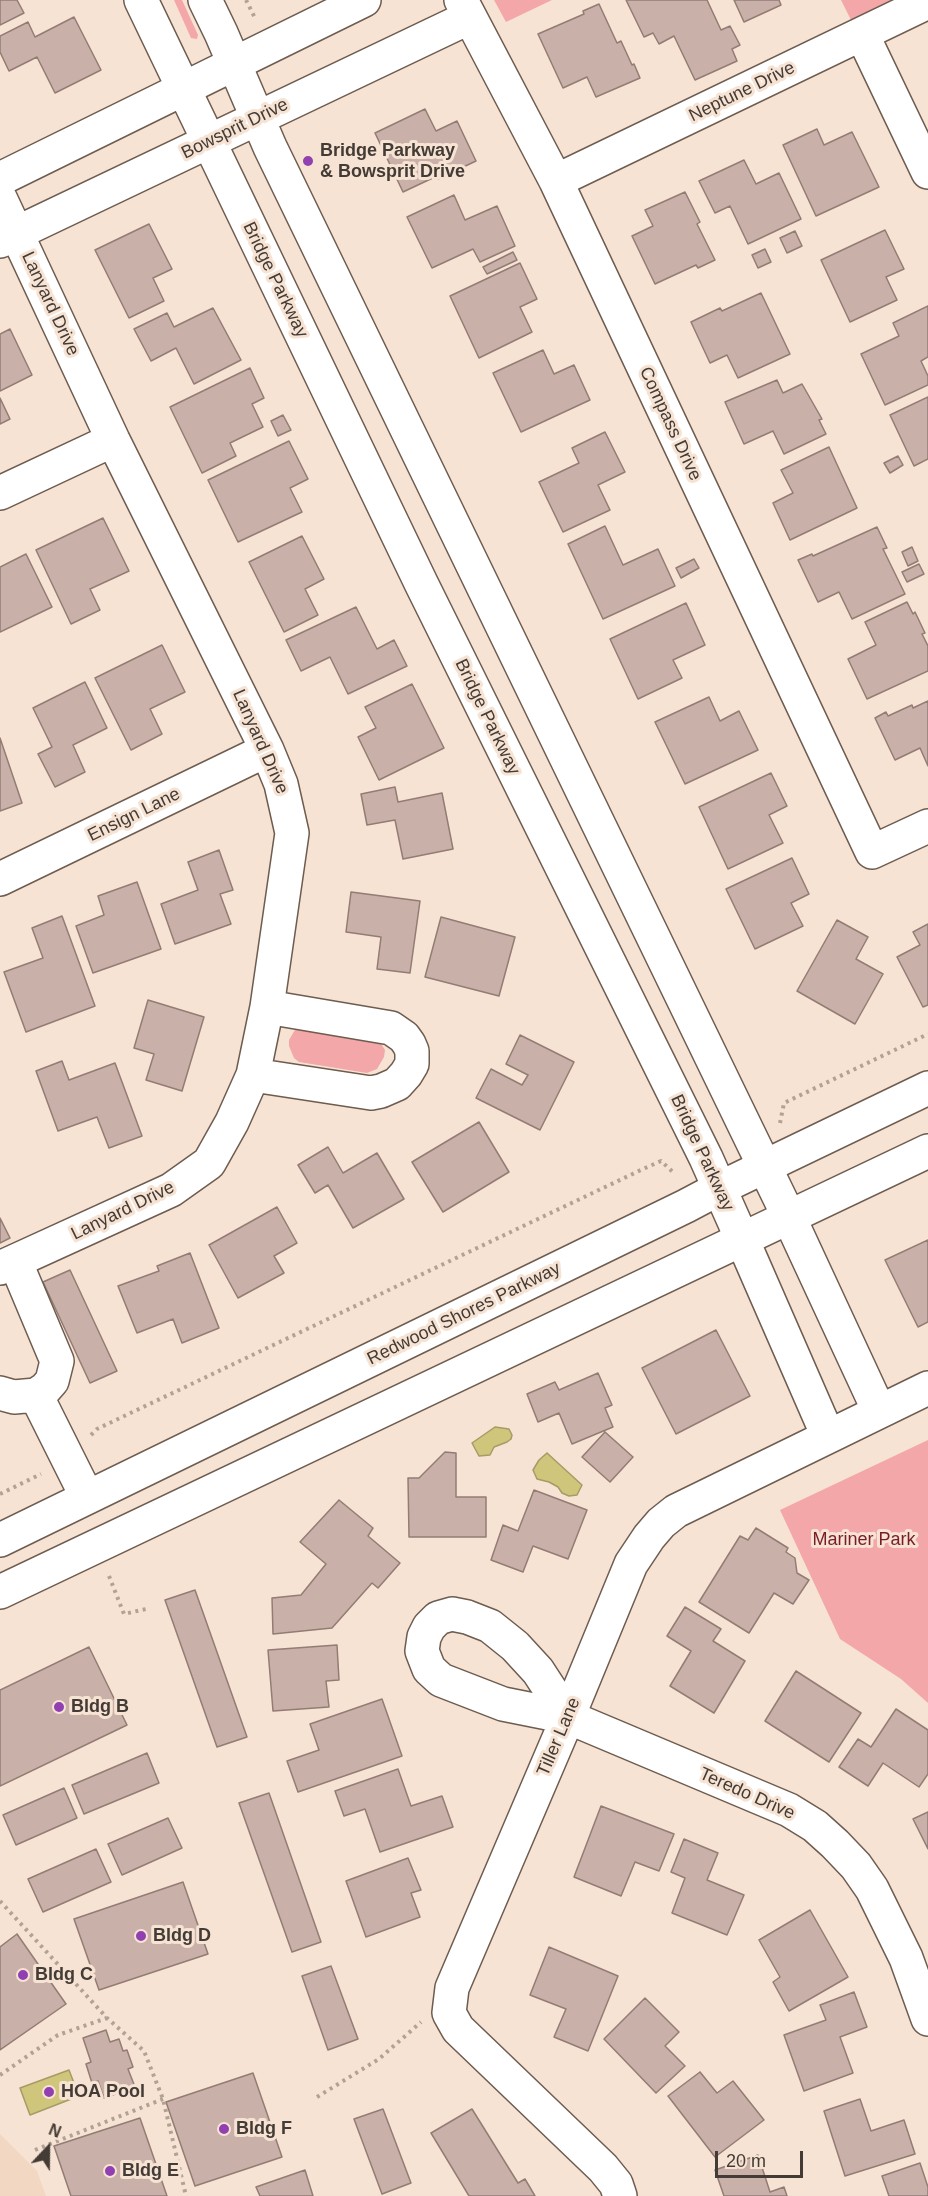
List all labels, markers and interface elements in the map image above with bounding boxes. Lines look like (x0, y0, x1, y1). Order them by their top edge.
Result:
street label: Neptune Drive (686, 57, 798, 127)
street label: Bowsprit Drive (178, 94, 292, 164)
place label: Bridge Parkway & Bowsprit Drive (320, 140, 465, 182)
marker: Bridge Parkway & Bowsprit Drive (301, 154, 315, 168)
street label: Bridge Parkway (238, 219, 312, 341)
street label: Lanyard Drive (17, 249, 83, 359)
street label: Compass Drive (634, 364, 706, 484)
street label: Bridge Parkway (450, 656, 524, 778)
street label: Lanyard Drive (227, 686, 293, 798)
street label: Ensign Lane (84, 783, 184, 847)
street label: Bridge Parkway (666, 1091, 738, 1215)
street label: Lanyard Drive (68, 1177, 178, 1245)
street label: Redwood Shores Parkway (364, 1258, 564, 1370)
park label: Mariner Park (812, 1529, 916, 1551)
street label: Tiller Lane (533, 1694, 585, 1780)
place label: Bldg B (71, 1696, 129, 1718)
marker: Bldg B (52, 1700, 66, 1714)
street label: Teredo Drive (696, 1763, 798, 1825)
place label: Bldg D (153, 1925, 211, 1947)
marker: Bldg D (134, 1929, 148, 1943)
place label: Bldg C (35, 1964, 93, 1986)
marker: Bldg C (16, 1968, 30, 1982)
place label: HOA Pool (61, 2081, 145, 2103)
marker: HOA Pool (42, 2085, 56, 2099)
north arrow (18, 2118, 78, 2178)
place label: Bldg F (236, 2118, 292, 2140)
text: N (46, 2121, 63, 2141)
marker: Bldg F (217, 2122, 231, 2136)
scale bar (718, 2139, 806, 2177)
text: 20 m (726, 2151, 766, 2171)
place label: Bldg E (122, 2160, 179, 2182)
marker: Bldg E (103, 2164, 117, 2178)

